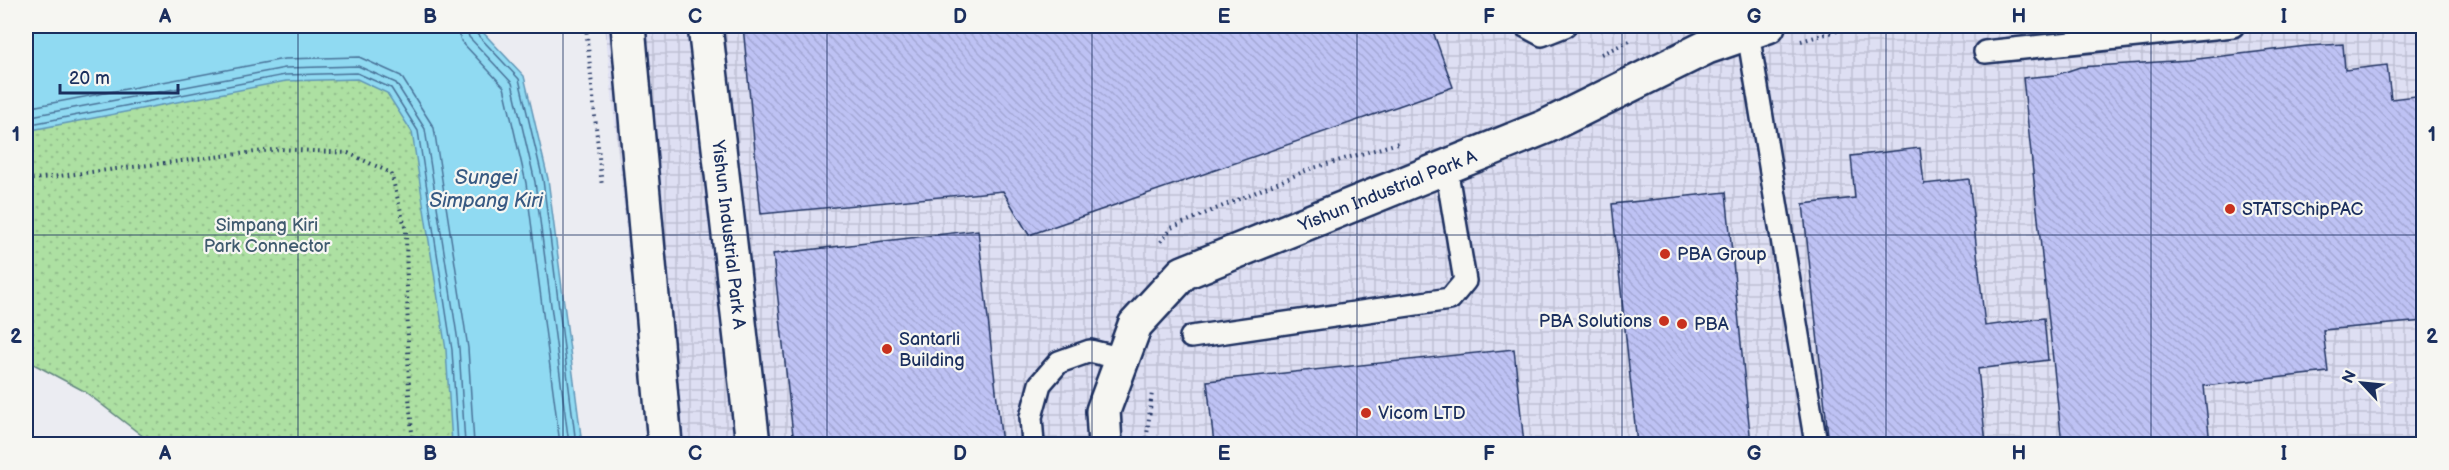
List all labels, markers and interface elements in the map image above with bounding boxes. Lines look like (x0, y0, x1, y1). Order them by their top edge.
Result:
text: A (158, 5, 172, 29)
text: B (423, 5, 437, 29)
text: C (688, 5, 702, 29)
text: D (953, 5, 967, 29)
text: E (1218, 5, 1231, 29)
text: F (1483, 5, 1495, 29)
text: G (1747, 5, 1762, 29)
text: H (2012, 5, 2026, 29)
text: I (2281, 5, 2287, 29)
scale bar (60, 57, 178, 95)
text: 20 m (69, 68, 110, 89)
text: 1 (12, 123, 20, 147)
text: 1 (2428, 123, 2436, 147)
street label: Yishun Industrial Park A (707, 138, 750, 330)
street label: Yishun Industrial Park A (1295, 146, 1480, 237)
water label: Sungei Simpang Kiri (429, 166, 544, 213)
place label: STATSChipPAC (2242, 199, 2363, 220)
marker: STATSChipPAC (2223, 202, 2237, 216)
park label: Simpang Kiri Park Connector (204, 215, 331, 257)
place label: PBA Group (1677, 244, 1767, 265)
marker: PBA Group (1658, 247, 1672, 261)
place label: PBA Solutions (1539, 311, 1652, 332)
marker: PBA Solutions (1657, 314, 1671, 328)
place label: PBA (1694, 314, 1729, 335)
marker: PBA (1675, 317, 1689, 331)
text: 2 (10, 325, 22, 349)
text: 2 (2426, 325, 2438, 349)
place label: Santarli Building (899, 329, 965, 371)
marker: Santarli Building (880, 342, 894, 356)
north arrow (2332, 353, 2392, 413)
text: N (2339, 368, 2361, 387)
place label: Vicom LTD (1378, 403, 1466, 424)
marker: Vicom LTD (1359, 406, 1373, 420)
text: A (158, 442, 172, 466)
text: B (423, 442, 437, 466)
text: C (688, 442, 702, 466)
text: D (953, 442, 967, 466)
text: E (1218, 442, 1231, 466)
text: F (1483, 442, 1495, 466)
text: G (1747, 442, 1762, 466)
text: H (2012, 442, 2026, 466)
text: I (2281, 442, 2287, 466)

